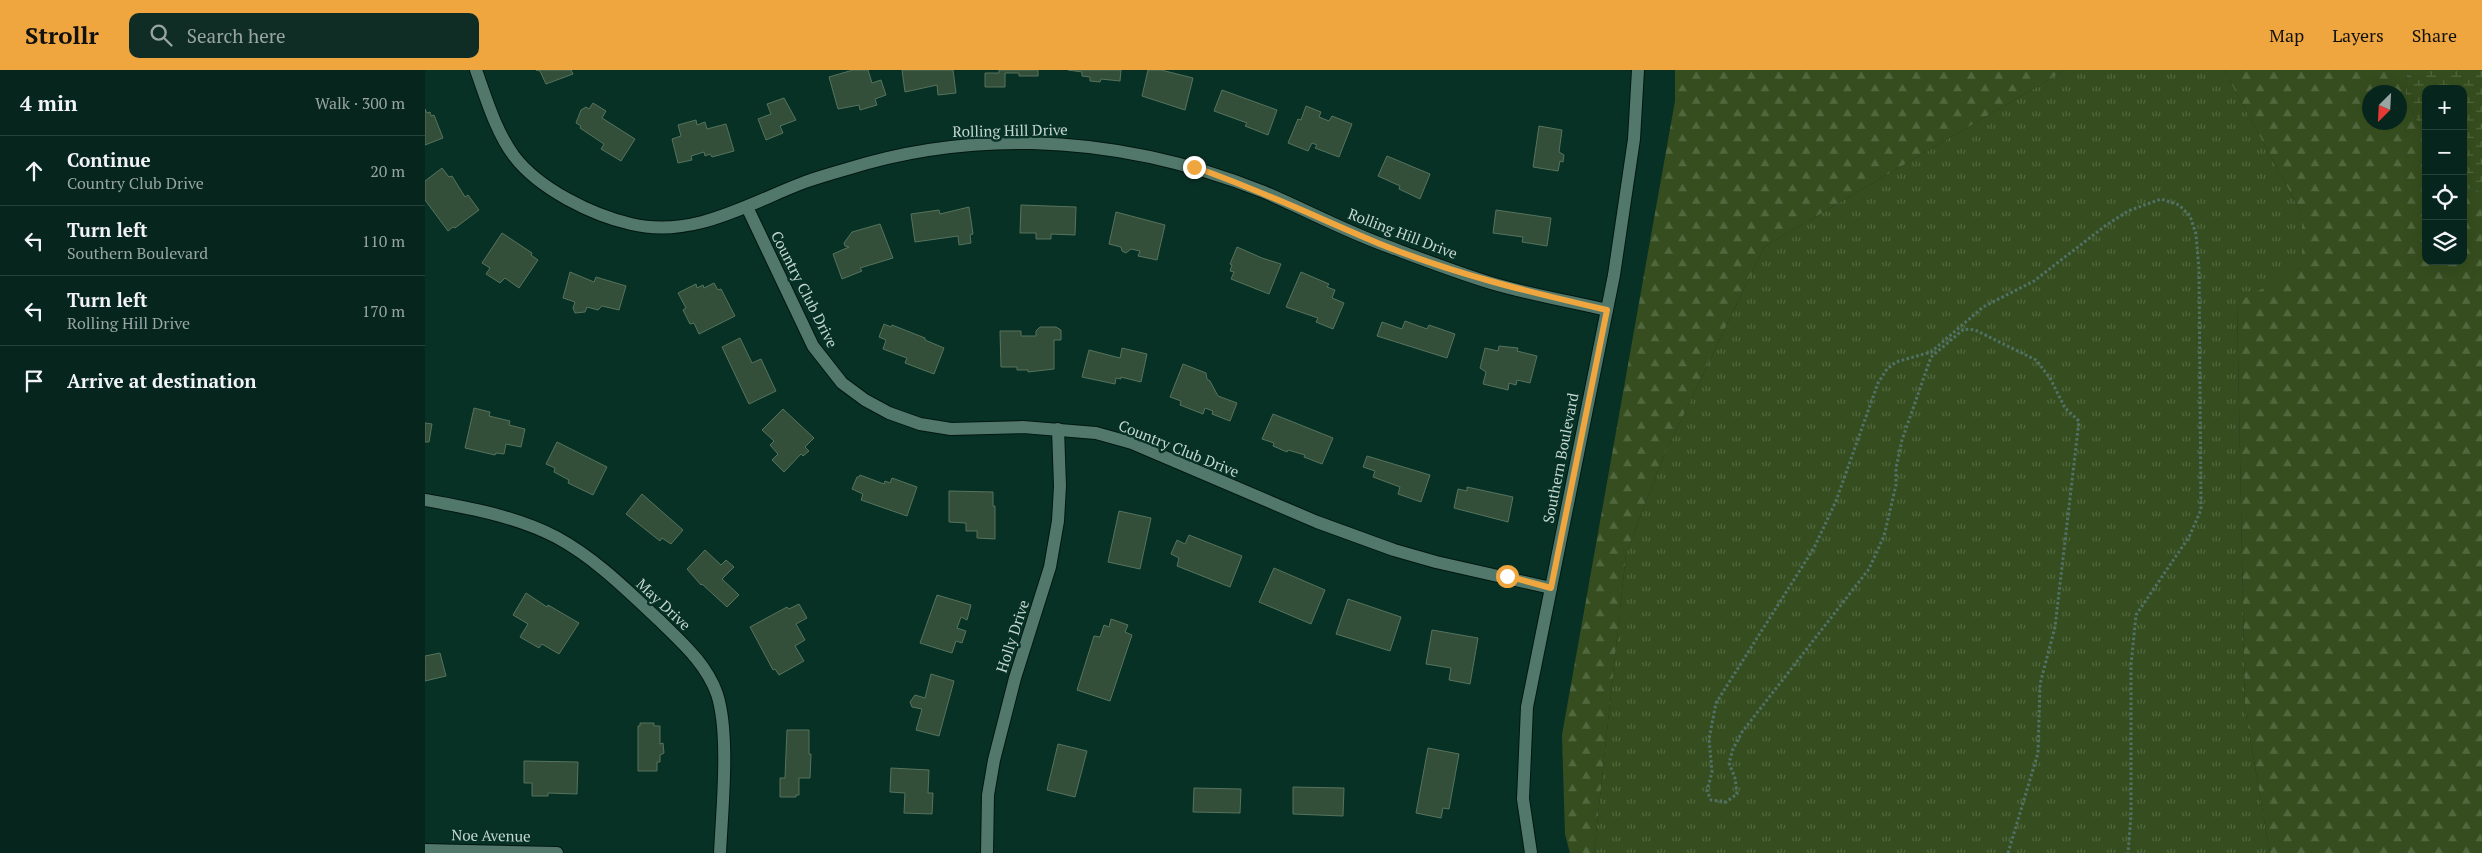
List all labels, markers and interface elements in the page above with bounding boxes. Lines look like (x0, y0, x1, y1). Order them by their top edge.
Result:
search box (129, 13, 479, 58)
text: Strollr (25, 19, 99, 51)
icon: search (147, 21, 175, 49)
text: Search here (187, 23, 286, 48)
text: Map (2269, 23, 2304, 47)
text: Layers (2332, 23, 2384, 47)
text: Share (2412, 23, 2457, 47)
north arrow (2362, 85, 2407, 130)
map controls (2422, 85, 2467, 265)
button: + (2422, 85, 2467, 130)
text: 4 min (20, 89, 77, 117)
text: Walk · 300 m (315, 92, 405, 114)
street label: Rolling Hill Drive (952, 119, 1068, 141)
button: − (2422, 130, 2467, 175)
text: Continue (67, 147, 151, 172)
route end (1183, 156, 1206, 179)
icon: ahead (20, 157, 48, 185)
text: 20 m (370, 160, 405, 182)
text: Country Club Drive (67, 172, 204, 194)
button: locate (2422, 175, 2467, 220)
street label: Rolling Hill Drive (1346, 203, 1460, 263)
text: Turn left (67, 217, 148, 242)
button: layers (2422, 220, 2467, 265)
icon: left (20, 227, 48, 255)
street label: Country Club Drive (767, 227, 843, 351)
text: 110 m (362, 230, 405, 252)
text: Southern Boulevard (67, 242, 208, 264)
text: Turn left (67, 287, 148, 312)
icon: left (20, 297, 48, 325)
text: 170 m (362, 300, 405, 322)
text: Rolling Hill Drive (67, 312, 190, 334)
icon: arrive (20, 367, 48, 395)
text: Arrive at destination (67, 368, 256, 393)
street label: Southern Boulevard (1538, 391, 1582, 525)
street label: Country Club Drive (1116, 415, 1242, 481)
route start (1496, 565, 1519, 588)
street label: May Drive (632, 574, 696, 634)
street label: Holly Drive (991, 597, 1033, 675)
street label: Noe Avenue (451, 824, 531, 846)

